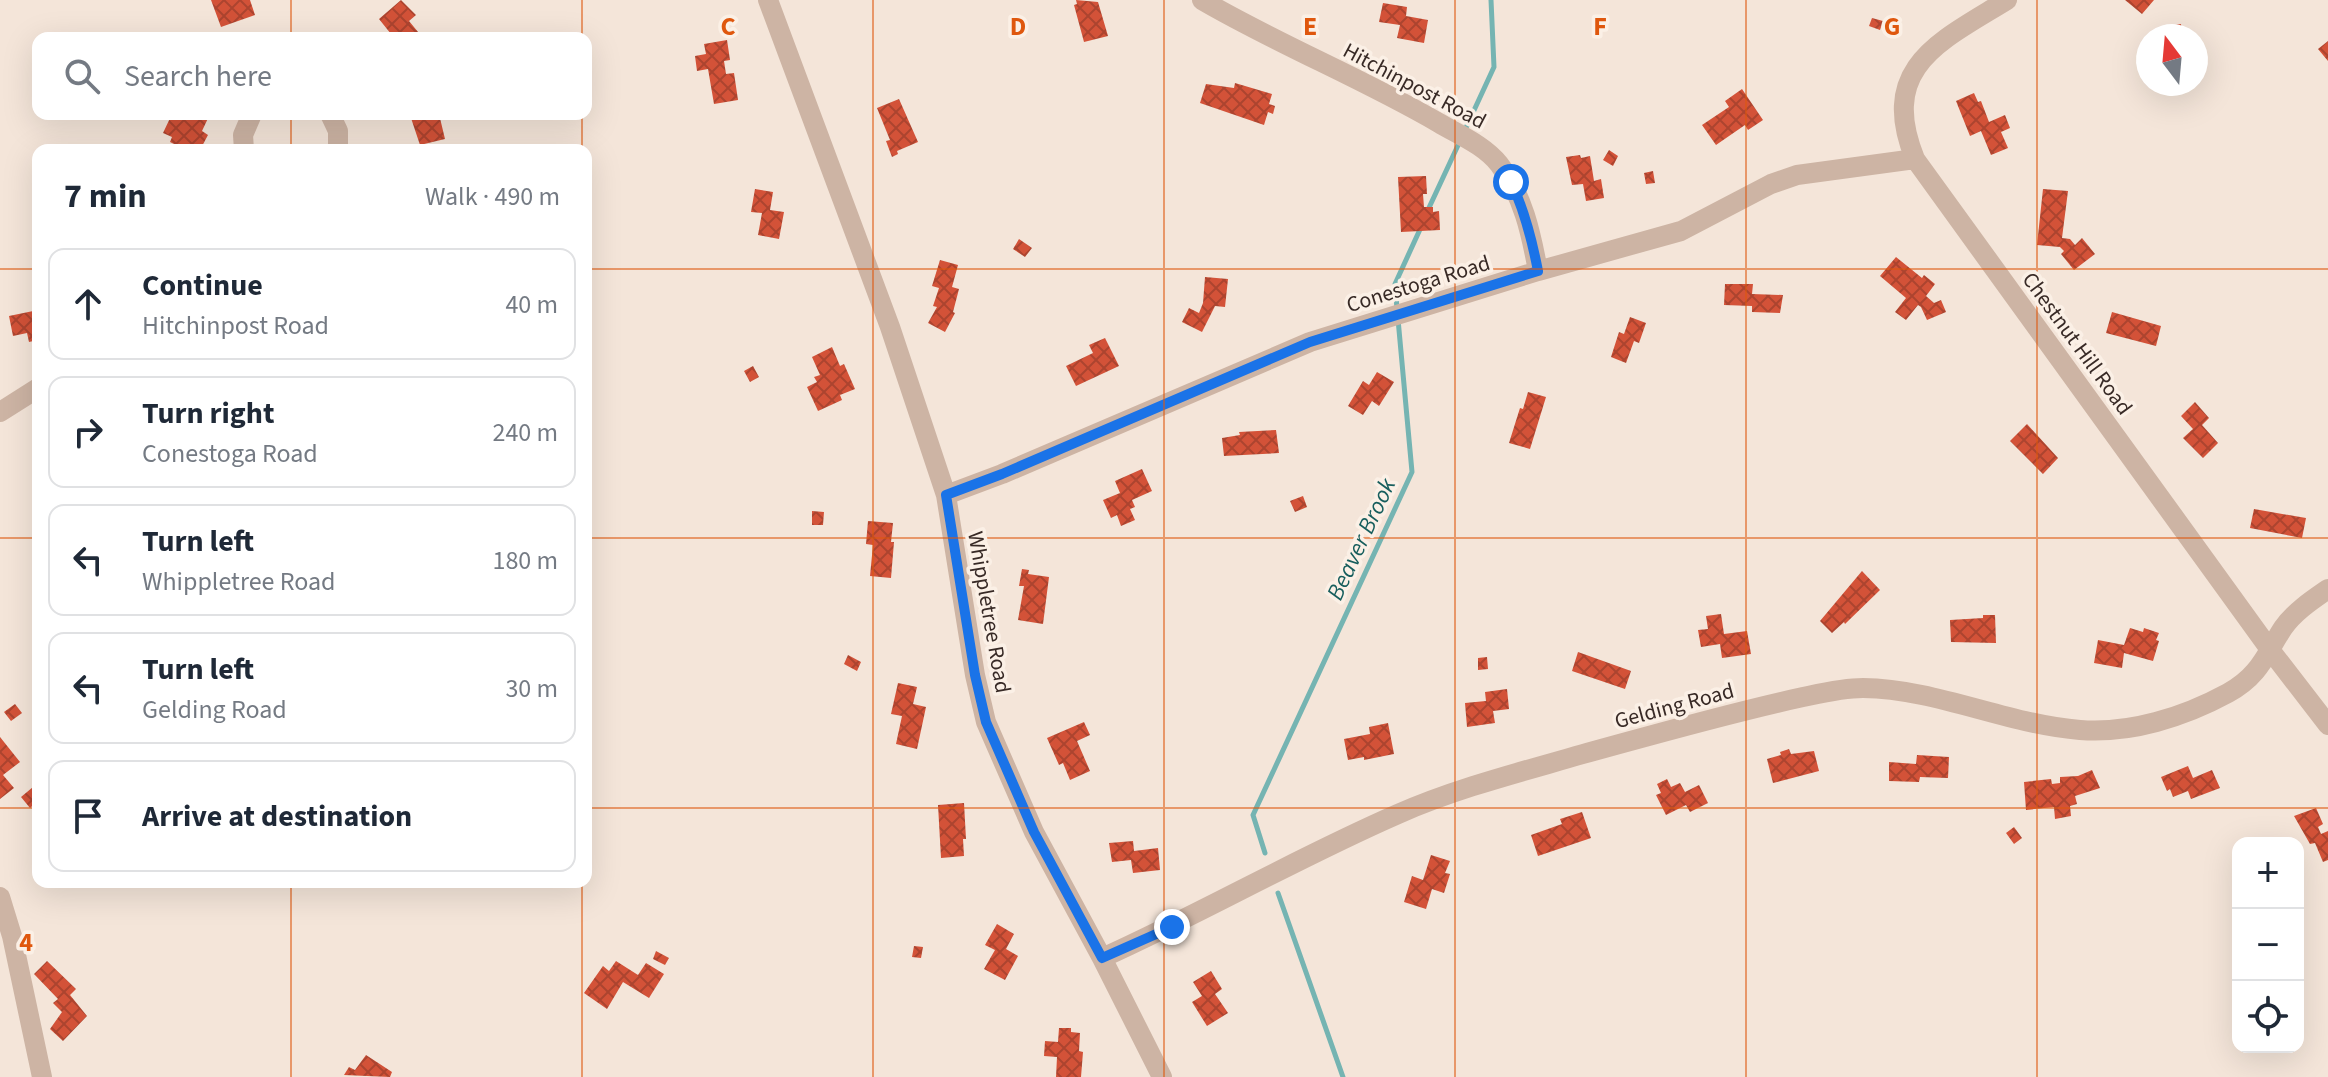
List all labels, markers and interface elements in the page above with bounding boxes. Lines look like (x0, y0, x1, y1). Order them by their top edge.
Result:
text: C (720, 8, 736, 45)
text: D (1010, 8, 1026, 45)
text: E (1303, 8, 1317, 45)
text: F (1593, 8, 1607, 45)
text: G (1884, 8, 1900, 45)
north arrow (2136, 24, 2208, 96)
search box (32, 32, 592, 120)
street label: Hitchinpost Road (1337, 35, 1492, 137)
icon: search (60, 54, 104, 98)
text: Search here (124, 55, 272, 98)
route start (1493, 164, 1529, 200)
text: 7 min (64, 172, 147, 221)
text: Walk · 490 m (425, 178, 560, 215)
street label: Conestoga Road (1343, 247, 1494, 321)
text: Continue (142, 264, 263, 307)
street label: Chestnut Hill Road (2014, 265, 2140, 422)
icon: ahead (66, 282, 110, 326)
text: 40 m (505, 286, 558, 323)
text: Hitchinpost Road (142, 307, 329, 344)
text: Turn right (142, 392, 274, 435)
icon: right (66, 410, 110, 454)
text: 240 m (492, 414, 558, 451)
text: Conestoga Road (142, 435, 318, 472)
water label: Beaver Brook (1318, 472, 1405, 606)
text: Turn left (142, 520, 254, 563)
street label: Whippletree Road (959, 529, 1019, 696)
icon: left (66, 538, 110, 582)
text: 180 m (492, 542, 558, 579)
text: Whippletree Road (142, 563, 335, 600)
text: Turn left (142, 648, 254, 691)
icon: left (66, 666, 110, 710)
text: 30 m (505, 670, 558, 707)
street label: Gelding Road (1611, 675, 1738, 737)
text: Gelding Road (142, 691, 287, 728)
icon: arrive (66, 794, 110, 838)
text: Arrive at destination (142, 795, 412, 838)
map controls (2232, 837, 2304, 1053)
button: + (2232, 837, 2304, 909)
route end (1154, 909, 1190, 945)
button: − (2232, 909, 2304, 981)
text: 4 (19, 924, 33, 961)
button: locate (2232, 981, 2304, 1053)

